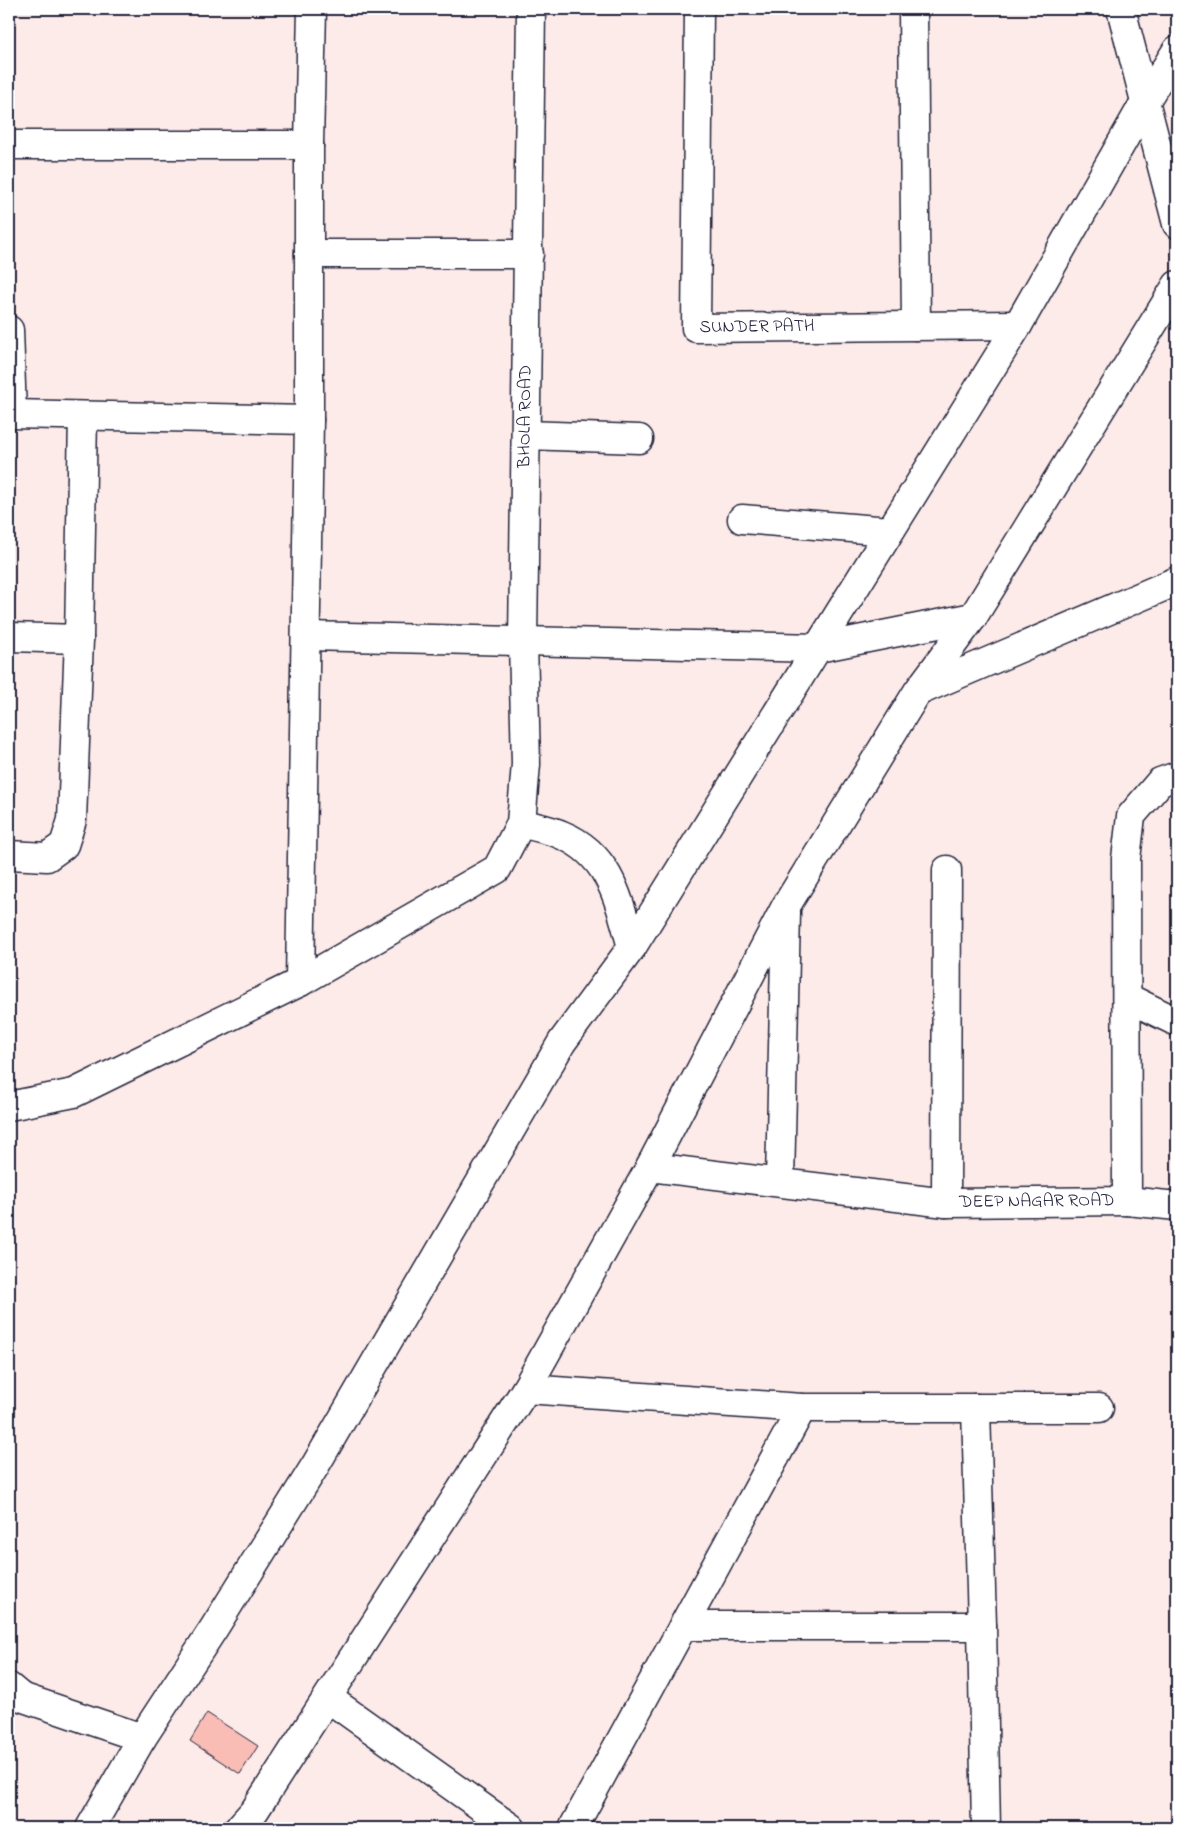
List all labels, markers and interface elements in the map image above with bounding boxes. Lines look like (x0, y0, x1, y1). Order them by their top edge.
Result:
street label: SUNDER PATH (699, 314, 815, 341)
street label: BHOLA ROAD (512, 365, 540, 469)
street label: DEEP NAGAR ROAD (958, 1188, 1115, 1216)

